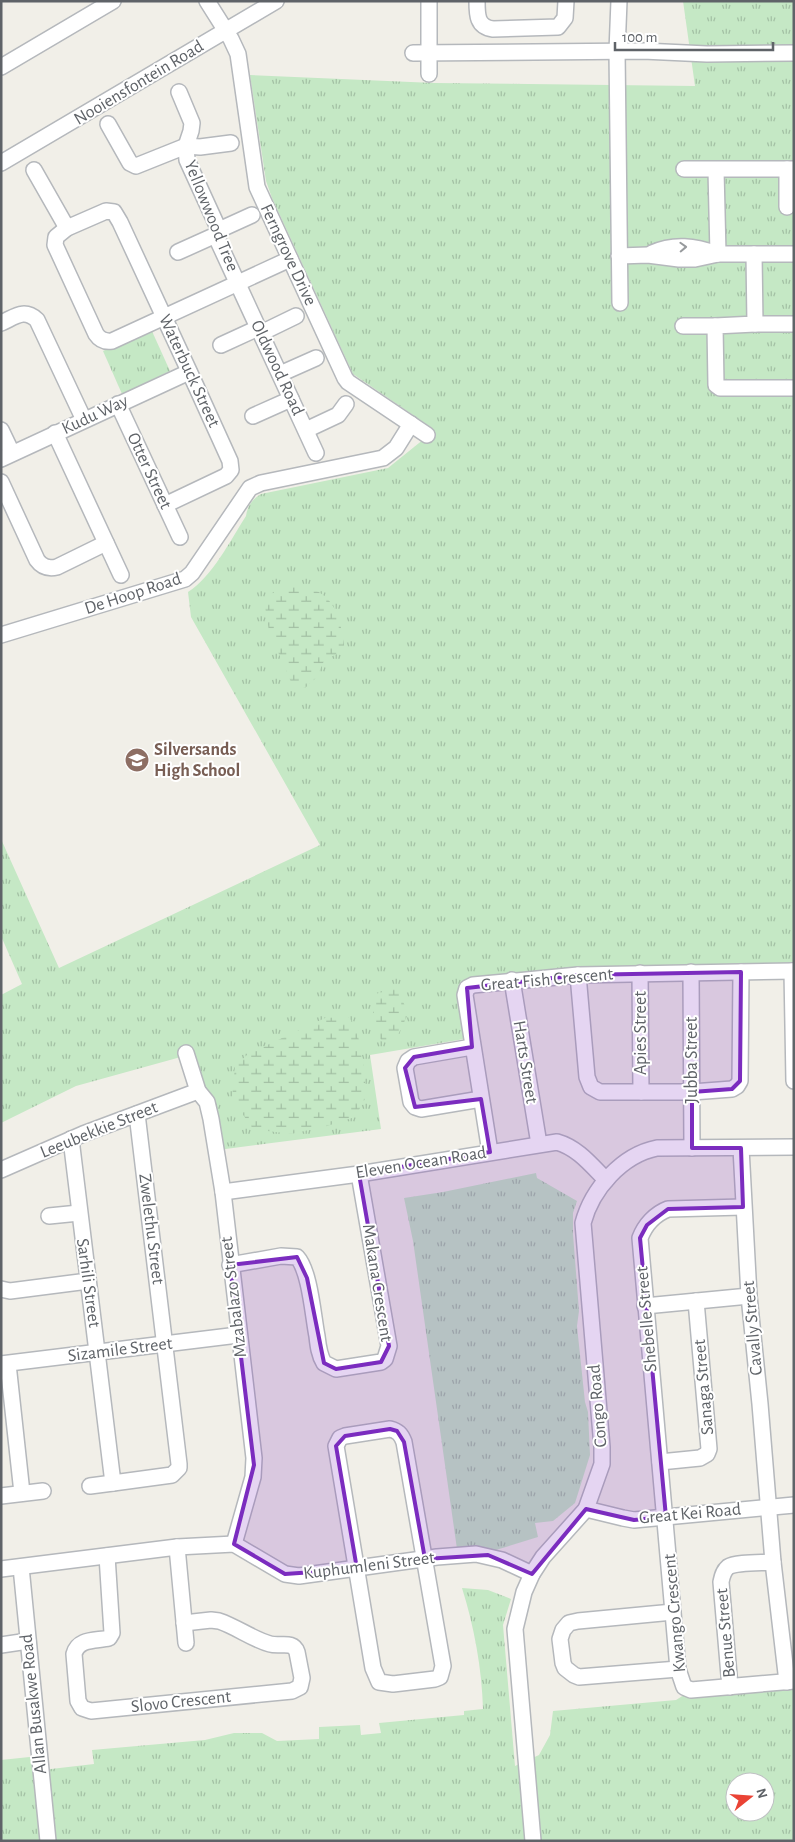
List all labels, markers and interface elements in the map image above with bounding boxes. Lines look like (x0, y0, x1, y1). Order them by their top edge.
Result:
scale bar (615, 20, 772, 52)
text: 100 m (622, 30, 657, 45)
street label: Nooiensfontein Road (71, 37, 207, 129)
street label: Yellowwood Tree (181, 158, 241, 274)
street label: Ferngrove Drive (257, 201, 319, 309)
one-way arrow (679, 241, 687, 252)
street label: Waterbuck Street (155, 312, 223, 430)
street label: Oldwood Road (247, 318, 307, 418)
street label: Kudu Way (59, 392, 131, 438)
street label: Otter Street (123, 430, 175, 512)
street label: De Hoop Road (82, 570, 184, 618)
place label: Silversands High School (154, 741, 240, 780)
school or university icon: Silversands High School (124, 747, 150, 773)
street label: Great Fish Crescent (480, 965, 614, 995)
street label: Apies Street (632, 991, 650, 1075)
street label: Jubba Street (683, 1016, 701, 1103)
street label: Harts Street (510, 1019, 540, 1105)
street label: Leeubekkie Street (38, 1098, 161, 1162)
street label: Eleven Ocean Road (354, 1144, 488, 1182)
street label: Zwelethu Street (135, 1172, 167, 1286)
street label: Makana Crescent (359, 1223, 395, 1343)
street label: Mzabalazo Street (218, 1235, 250, 1358)
street label: Sarhili Street (73, 1237, 103, 1329)
street label: Shebelle Street (633, 1265, 661, 1373)
street label: Cavally Street (740, 1280, 766, 1376)
street label: Sizamile Street (67, 1335, 174, 1365)
street label: Sanaga Street (691, 1338, 717, 1436)
street label: Congo Road (585, 1364, 611, 1448)
street label: Great Kei Road (638, 1501, 742, 1527)
street label: Kuphumleni Street (302, 1549, 436, 1583)
street label: Kwango Crescent (661, 1553, 689, 1673)
street label: Benue Street (713, 1587, 739, 1679)
street label: Allan Busakwe Road (18, 1633, 50, 1775)
street label: Slovo Crescent (130, 1688, 232, 1716)
north arrow (725, 1772, 775, 1822)
text: N (753, 1787, 770, 1800)

